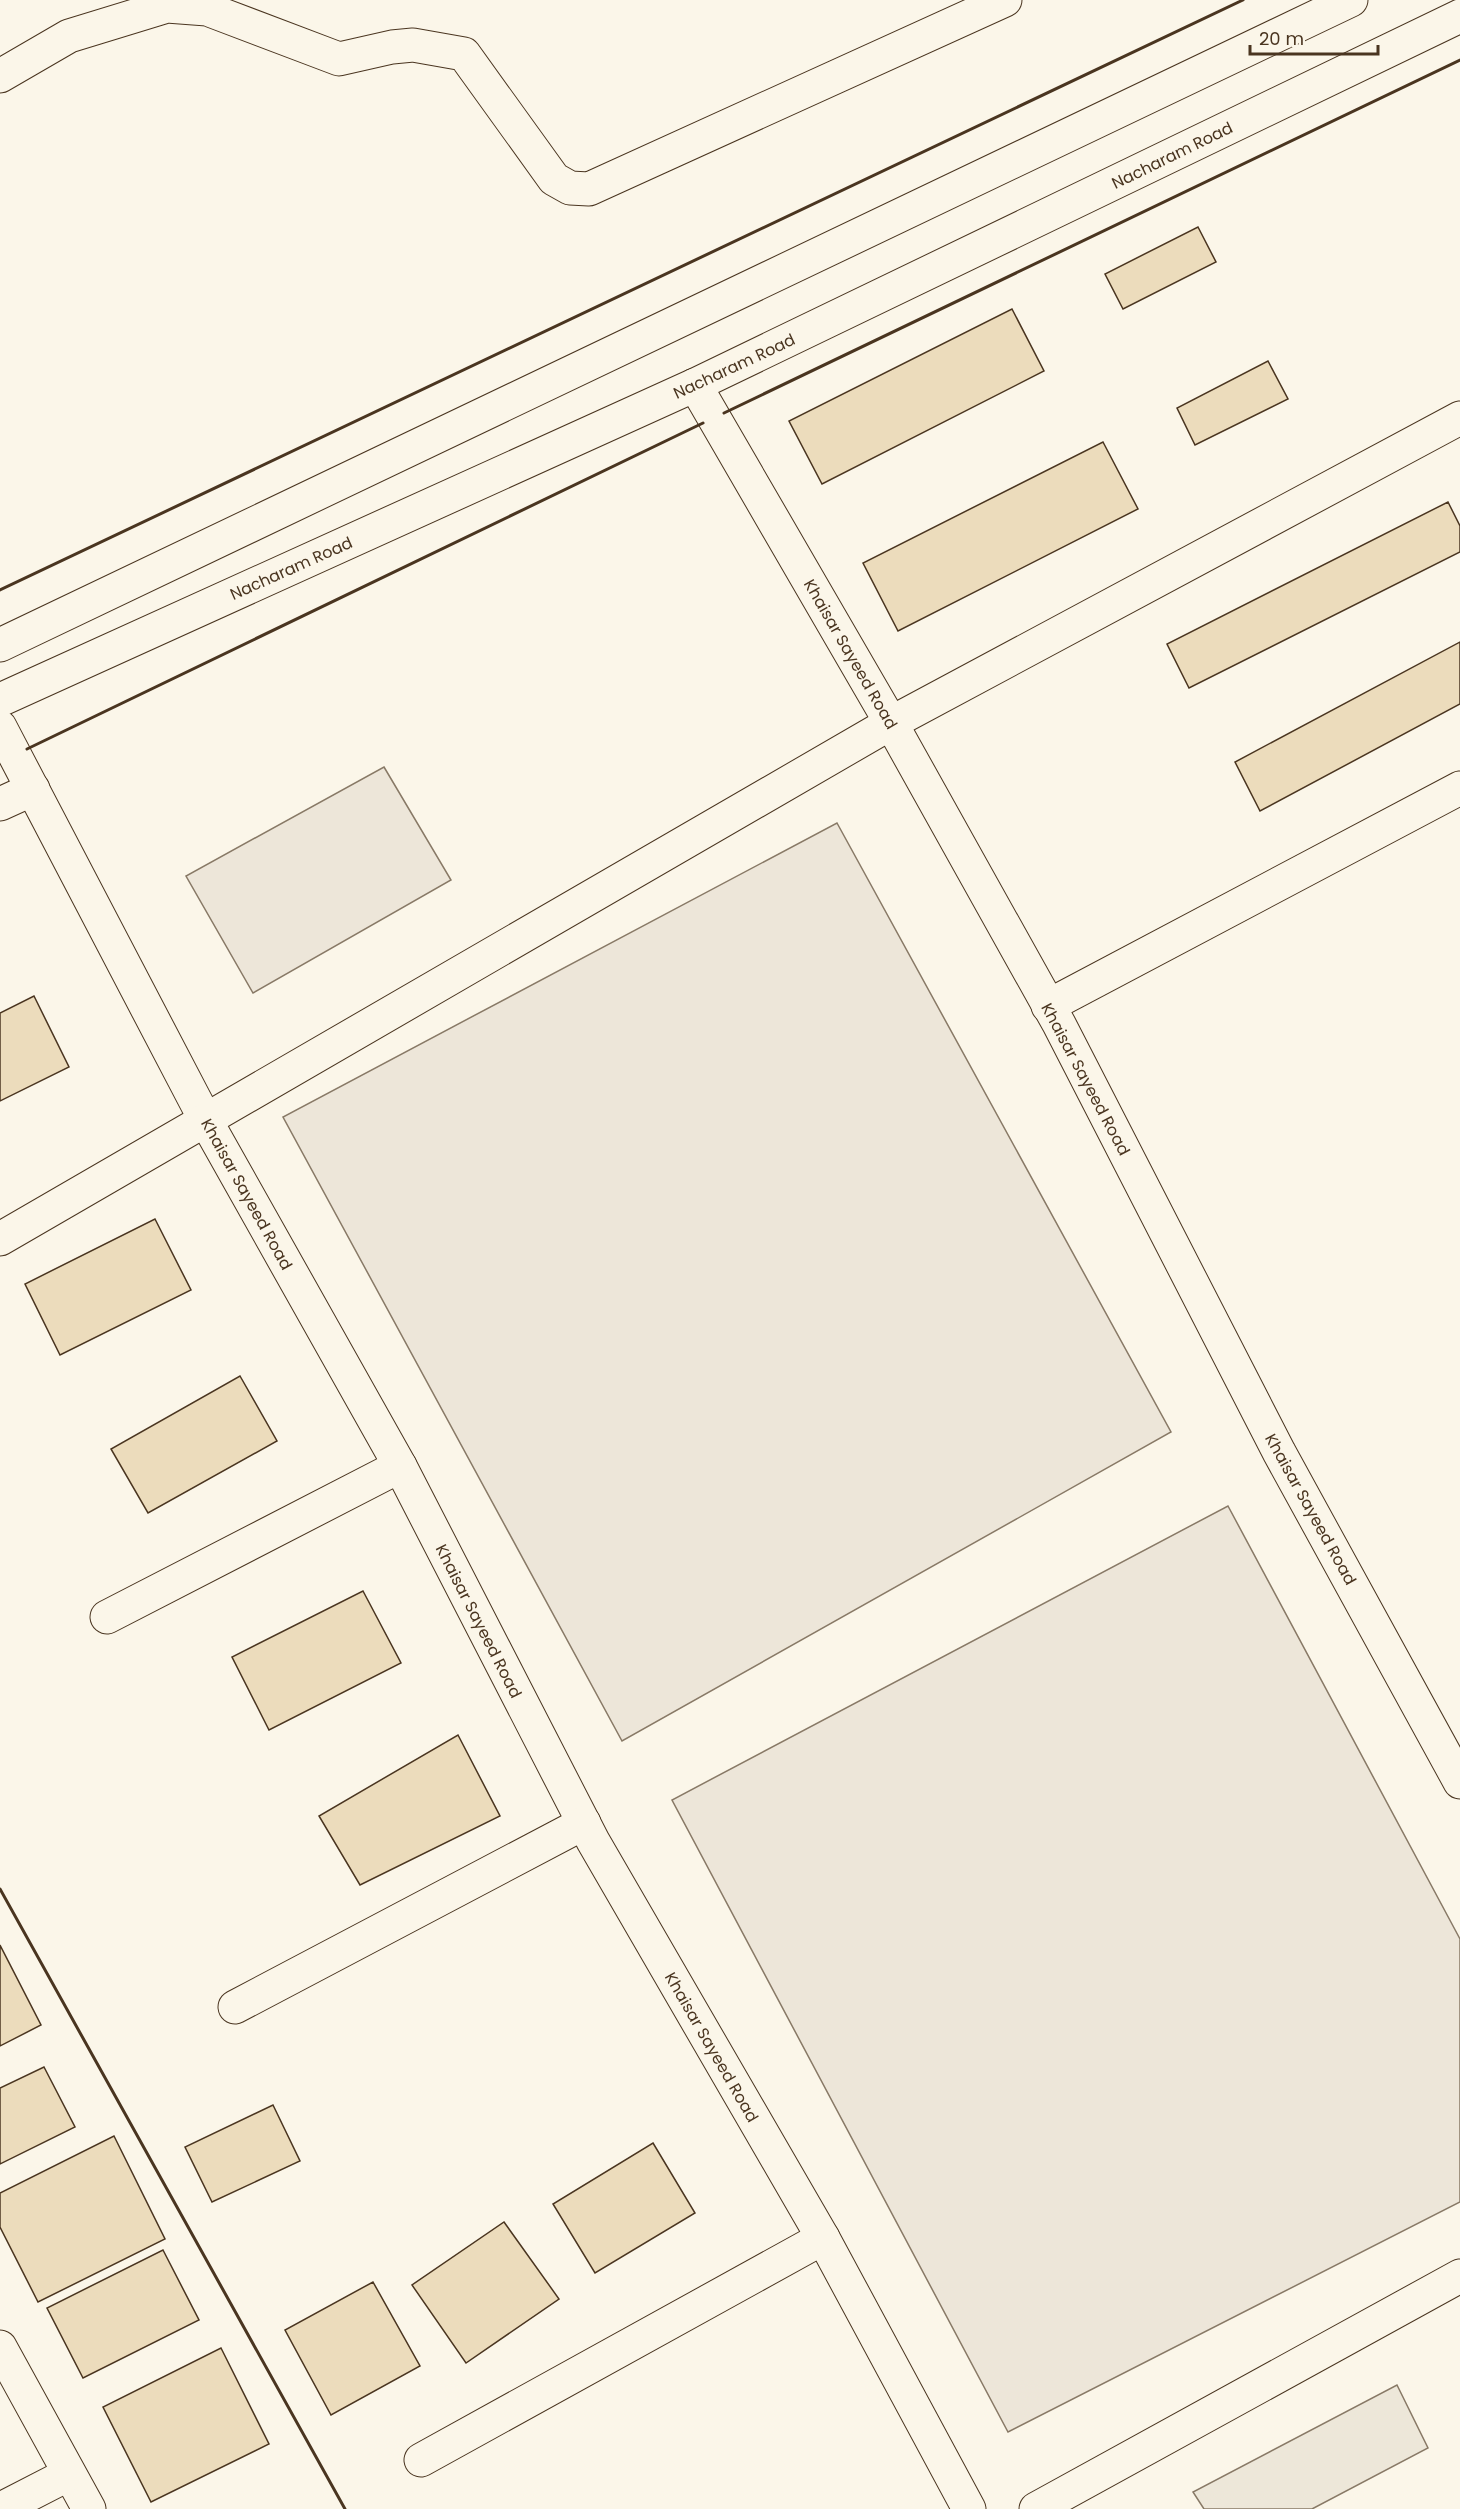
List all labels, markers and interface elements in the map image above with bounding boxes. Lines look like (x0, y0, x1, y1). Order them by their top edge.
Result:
scale bar (1250, 18, 1378, 56)
text: 20 m (1259, 26, 1304, 51)
street label: Nacharam Road (1108, 116, 1237, 195)
street label: Nacharam Road (670, 328, 799, 405)
street label: Nacharam Road (226, 531, 356, 606)
street label: Khaisar Sayeed Road (798, 575, 903, 733)
street label: Khaisar Sayeed Road (1036, 999, 1136, 1160)
street label: Khaisar Sayeed Road (195, 1114, 298, 1274)
street label: Khaisar Sayeed Road (1259, 1429, 1362, 1589)
street label: Khaisar Sayeed Road (430, 1540, 527, 1702)
street label: Khaisar Sayeed Road (659, 1968, 764, 2126)

